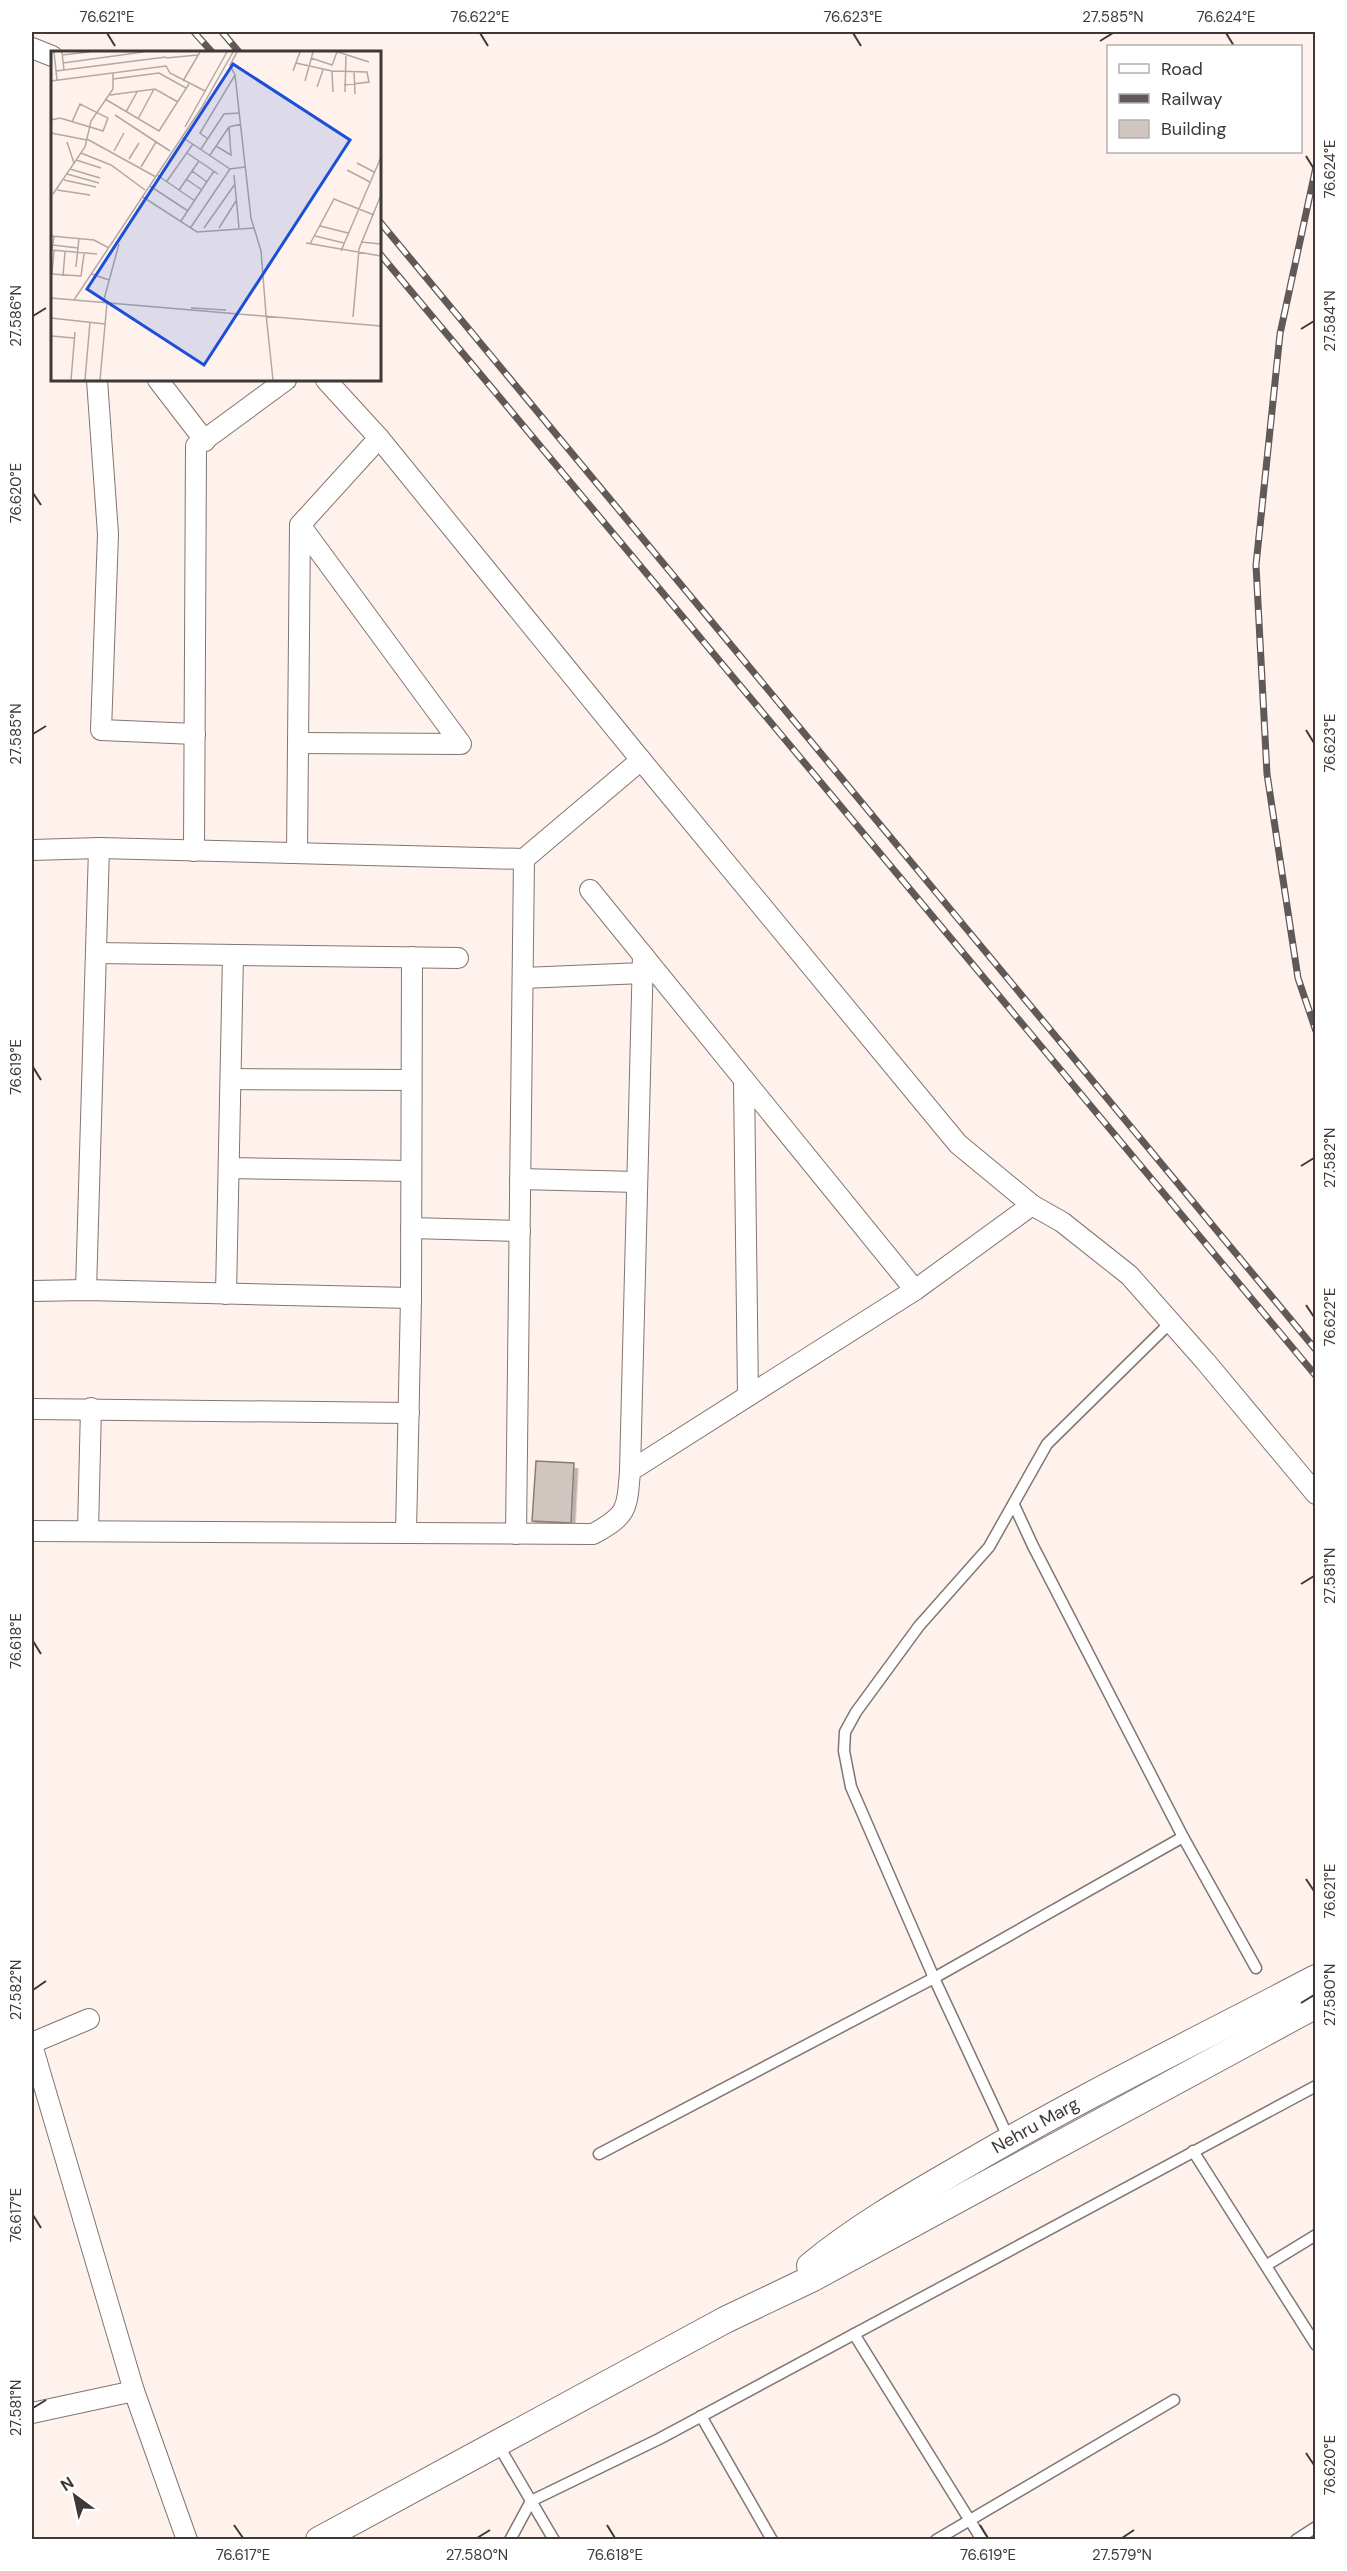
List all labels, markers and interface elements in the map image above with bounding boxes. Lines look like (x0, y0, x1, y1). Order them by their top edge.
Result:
text: 76.621°E (80, 7, 134, 27)
text: 76.622°E (451, 7, 509, 27)
text: 76.623°E (823, 7, 883, 27)
text: 27.585°N (1082, 7, 1144, 27)
text: 76.624°E (1196, 7, 1256, 27)
legend (1107, 45, 1302, 153)
inset map (51, 51, 381, 381)
text: Road (1161, 57, 1203, 81)
text: Railway (1161, 87, 1223, 111)
text: Building (1161, 117, 1226, 141)
text: 76.624°E (1320, 139, 1340, 199)
text: 27.586°N (6, 285, 26, 347)
text: 27.584°N (1320, 290, 1340, 352)
text: 76.620°E (6, 463, 26, 523)
text: 27.585°N (6, 703, 26, 765)
text: 76.623°E (1320, 713, 1340, 773)
text: 76.619°E (6, 1039, 26, 1095)
text: 27.582°N (1320, 1128, 1340, 1188)
text: 76.622°E (1320, 1288, 1340, 1346)
text: 27.581°N (1320, 1548, 1340, 1604)
text: 76.618°E (6, 1613, 26, 1669)
text: 76.621°E (1320, 1864, 1340, 1918)
text: 27.582°N (6, 1960, 26, 2020)
text: 27.580°N (1320, 1964, 1340, 2026)
street label: Nehru Marg (987, 2092, 1083, 2159)
text: 76.617°E (6, 2188, 26, 2242)
text: 27.581°N (6, 2380, 26, 2436)
text: 76.620°E (1320, 2435, 1340, 2495)
north arrow (45, 2466, 105, 2526)
text: N (56, 2472, 78, 2496)
text: 76.617°E (216, 2545, 270, 2565)
text: 27.580°N (446, 2545, 508, 2565)
text: 76.618°E (587, 2545, 643, 2565)
text: 76.619°E (960, 2545, 1016, 2565)
text: 27.579°N (1092, 2545, 1152, 2565)

